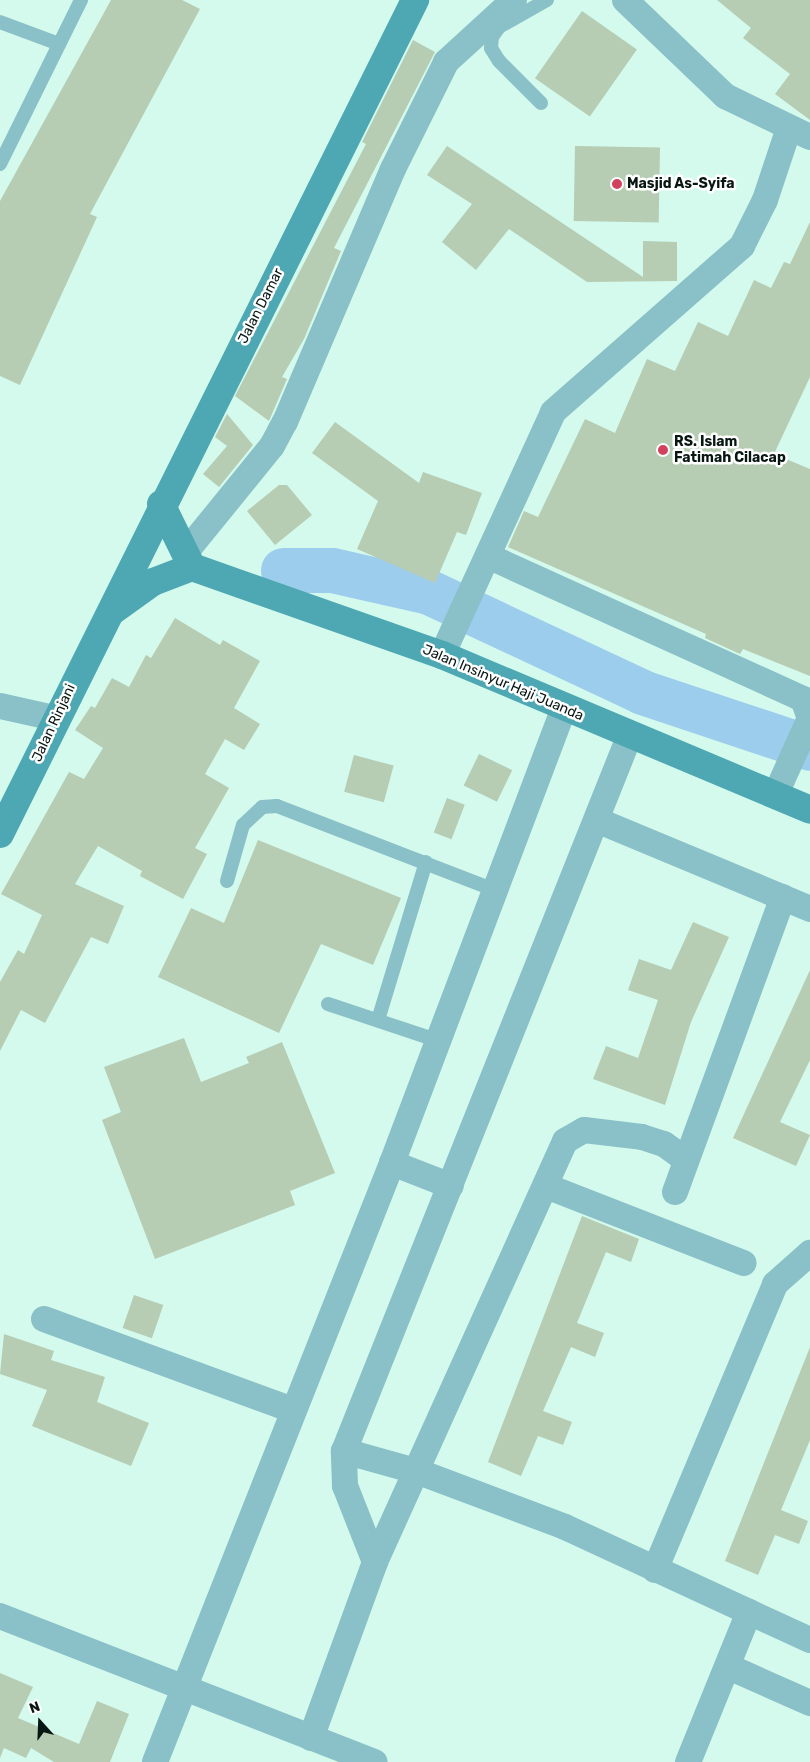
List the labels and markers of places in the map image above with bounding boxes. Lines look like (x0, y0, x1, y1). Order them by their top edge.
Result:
place label: Masjid As-Syifa (627, 176, 735, 192)
marker: Masjid As-Syifa (611, 178, 623, 190)
place label: RS. Islam Fatimah Cilacap (674, 434, 786, 467)
marker: RS. Islam Fatimah Cilacap (656, 443, 670, 457)

